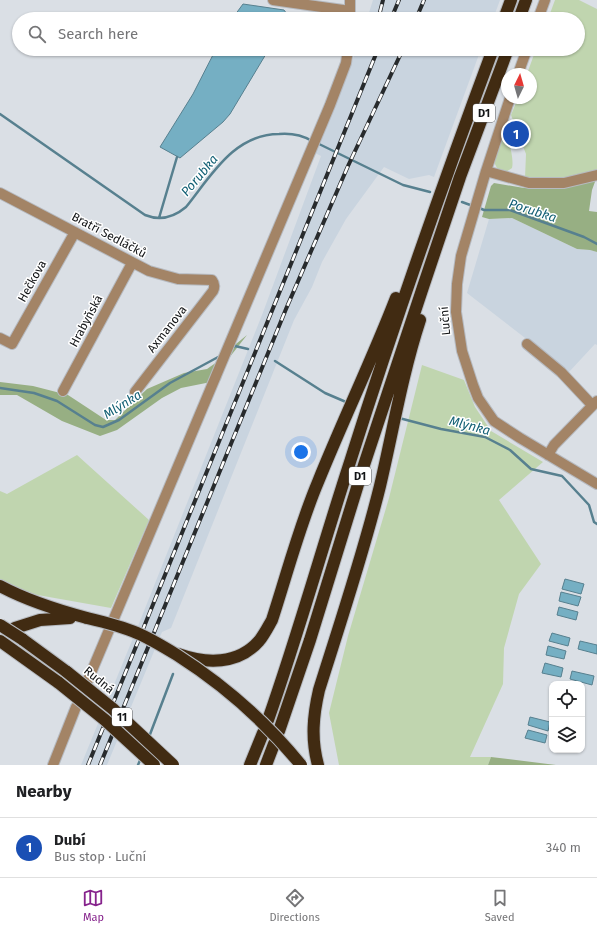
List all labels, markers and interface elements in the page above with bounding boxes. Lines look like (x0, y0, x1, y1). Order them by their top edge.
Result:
search box (12, 12, 585, 56)
icon: search (26, 23, 48, 45)
text: Search here (58, 25, 138, 43)
north arrow (501, 68, 537, 104)
road number: D1 (473, 104, 495, 122)
pin: 1 (503, 119, 529, 149)
water label: Porubka (178, 152, 221, 199)
water label: Porubka (507, 196, 558, 225)
street label: Bratří Sedláčků (69, 209, 149, 261)
street label: Hečkova (15, 258, 49, 304)
street label: Hrabyňská (66, 293, 106, 349)
street label: Axmanova (144, 303, 190, 355)
street label: Luční (437, 305, 453, 336)
water label: Mlýnka (100, 387, 144, 422)
water label: Mlýnka (448, 413, 492, 438)
your location (291, 442, 311, 462)
road number: D1 (349, 467, 371, 485)
street label: Rudná (81, 664, 117, 696)
map controls (549, 681, 585, 753)
button: locate (549, 681, 585, 717)
road number: 11 (112, 708, 132, 726)
button: layers (549, 717, 585, 753)
text: Nearby (16, 781, 71, 802)
text: Dubí (54, 831, 86, 849)
text: 1 (26, 840, 32, 855)
text: 340 m (546, 840, 581, 855)
text: Bus stop · Luční (54, 849, 146, 864)
tab: Map (82, 887, 104, 924)
tab: Directions (269, 887, 320, 924)
tab: Saved (485, 887, 515, 924)

